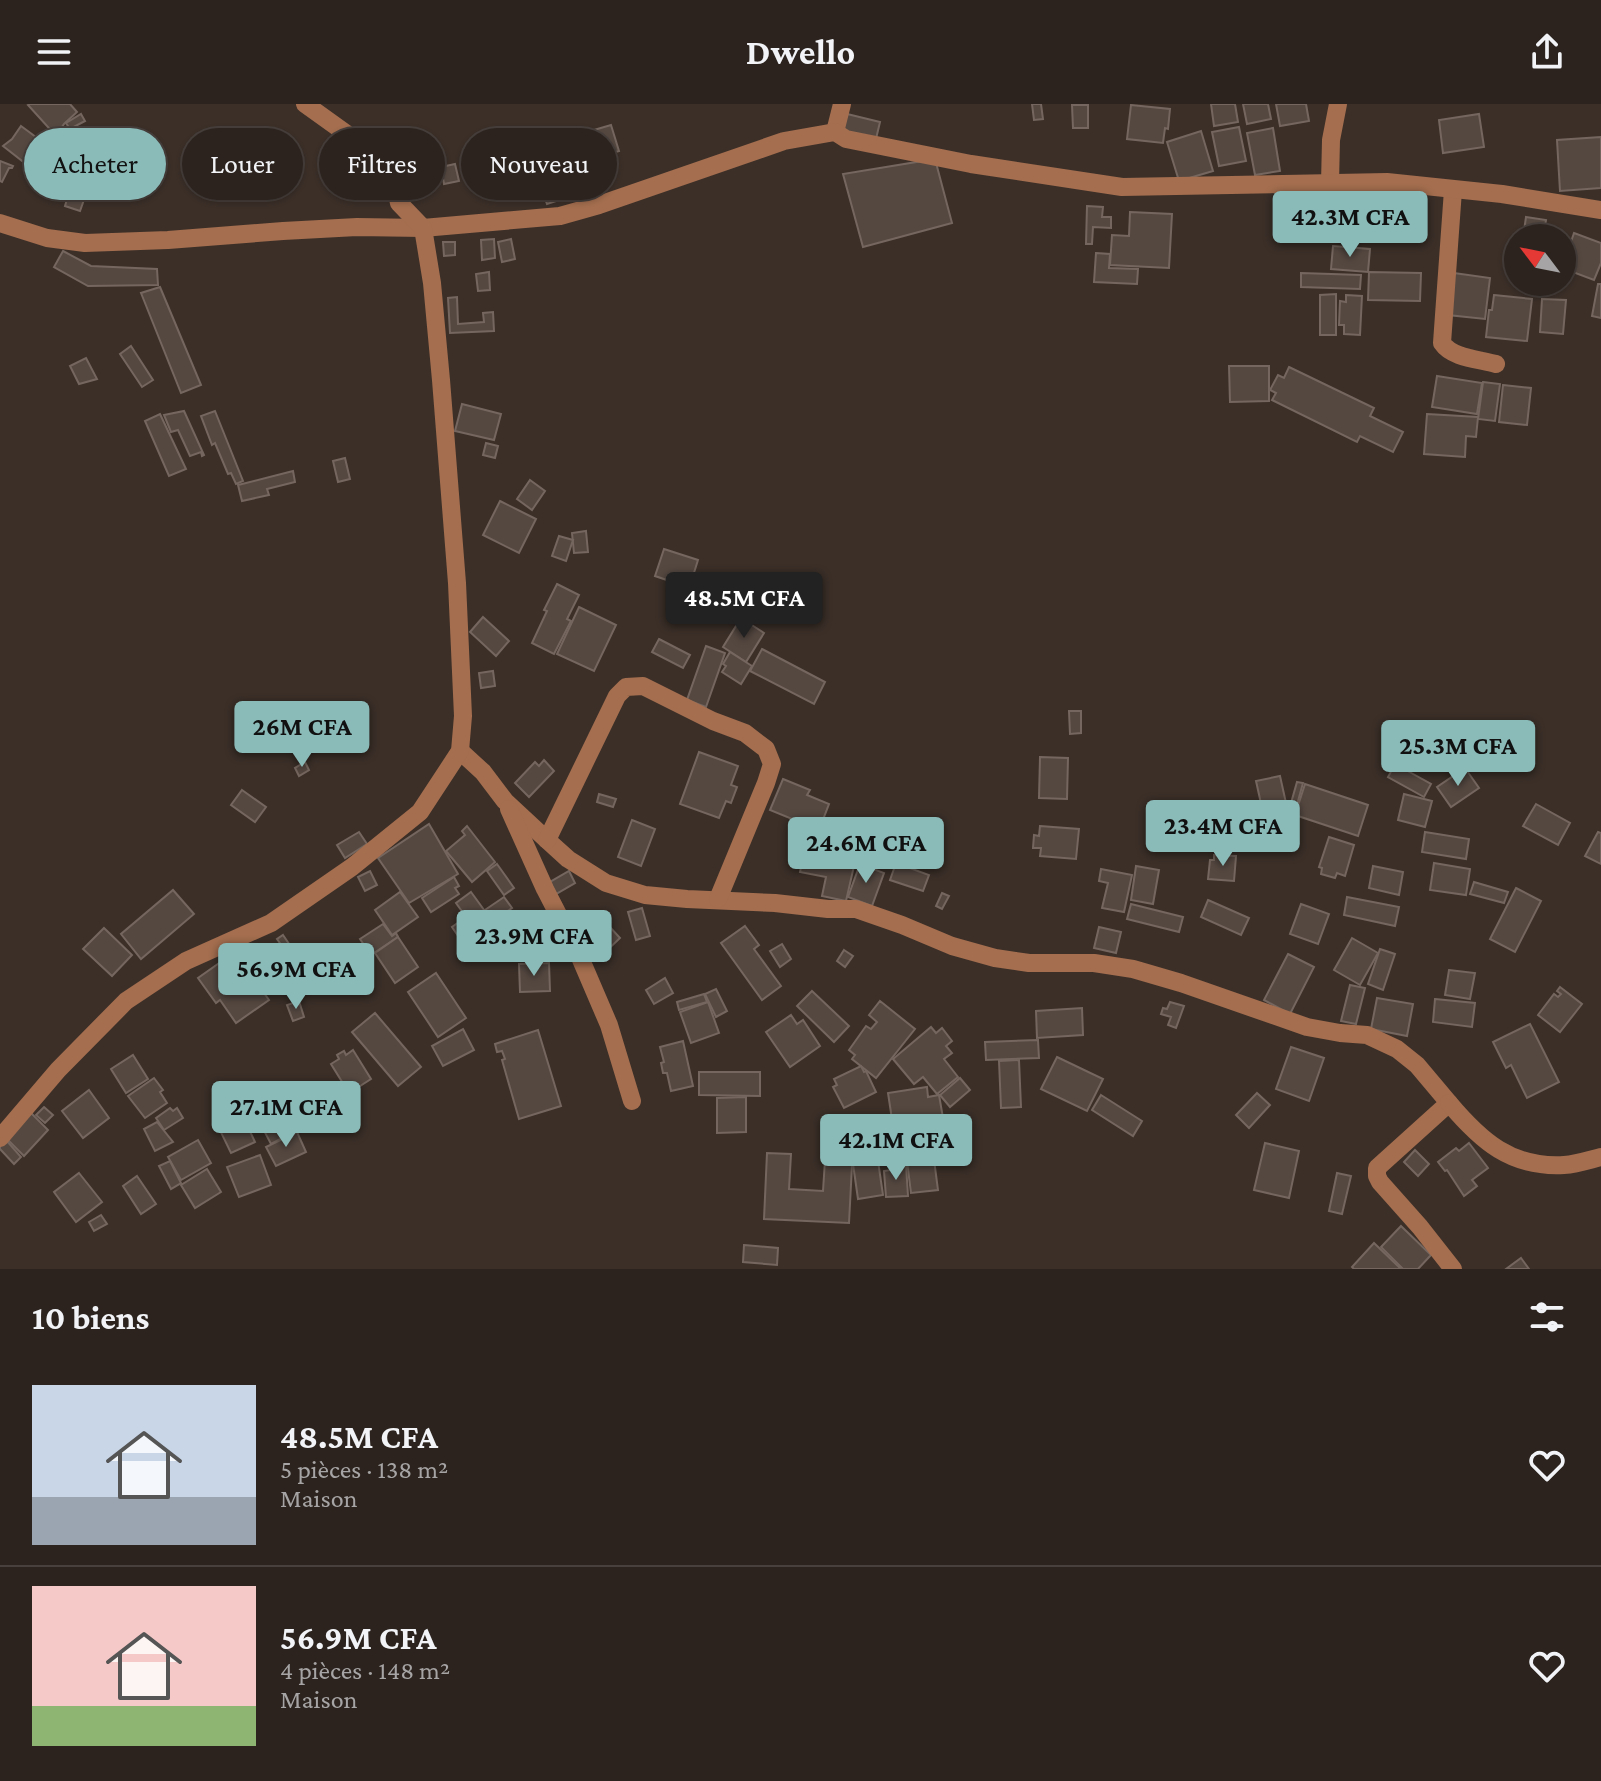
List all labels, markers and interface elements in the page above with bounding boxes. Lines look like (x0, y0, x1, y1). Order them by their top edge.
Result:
icon: menu (32, 30, 76, 74)
icon: share (1525, 30, 1569, 74)
text: Dwello (746, 32, 855, 72)
chip: Acheter (24, 128, 166, 200)
chip: Louer (182, 128, 303, 200)
chip: Filtres (319, 128, 445, 200)
chip: Nouveau (461, 128, 617, 200)
pin: 42.3M CFA (1258, 191, 1442, 259)
text: 42.3M CFA (1291, 202, 1409, 231)
north arrow (1504, 224, 1576, 296)
map controls (1504, 224, 1576, 296)
pin: 48.5M CFA (652, 572, 836, 640)
text: 48.5M CFA (684, 583, 804, 612)
pin: 26M CFA (228, 701, 376, 769)
text: 26M CFA (252, 712, 352, 741)
pin: 25.3M CFA (1366, 720, 1550, 788)
text: 25.3M CFA (1399, 731, 1517, 760)
pin: 23.4M CFA (1131, 800, 1315, 868)
text: 23.4M CFA (1164, 811, 1282, 840)
pin: 24.6M CFA (774, 817, 958, 885)
text: 24.6M CFA (806, 828, 926, 857)
pin: 23.9M CFA (442, 910, 626, 978)
text: 23.9M CFA (475, 921, 593, 950)
pin: 56.9M CFA (204, 943, 388, 1011)
text: 56.9M CFA (236, 954, 356, 983)
pin: 27.1M CFA (194, 1081, 378, 1149)
text: 27.1M CFA (230, 1092, 342, 1121)
pin: 42.1M CFA (804, 1114, 988, 1182)
text: 42.1M CFA (838, 1125, 954, 1154)
icon: filters (1525, 1295, 1569, 1339)
text: 10 biens (32, 1299, 149, 1336)
icon: home (96, 1417, 192, 1513)
text: 48.5M CFA (280, 1418, 438, 1455)
icon: heart (1525, 1443, 1569, 1487)
text: 5 pièces · 138 m² (280, 1455, 448, 1484)
text: Maison (280, 1484, 358, 1513)
icon: home (96, 1618, 192, 1714)
text: 56.9M CFA (280, 1619, 436, 1656)
icon: heart (1525, 1644, 1569, 1688)
text: 4 pièces · 148 m² (280, 1656, 450, 1685)
text: Maison (280, 1685, 358, 1714)

